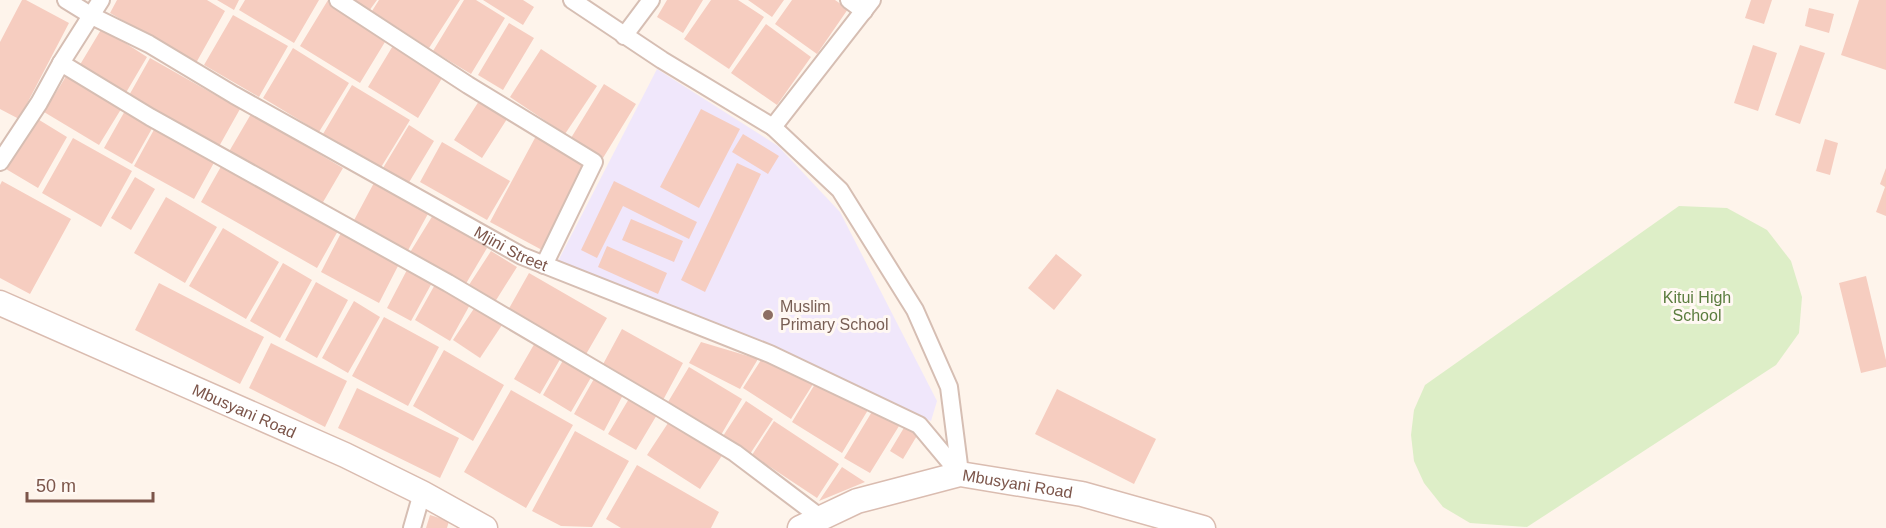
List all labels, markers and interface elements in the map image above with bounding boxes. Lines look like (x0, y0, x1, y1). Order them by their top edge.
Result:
street label: Mjini Street (471, 223, 551, 274)
park label: Kitui High School (1663, 289, 1731, 324)
place label: Muslim Primary School (780, 298, 888, 333)
marker: Muslim Primary School (761, 308, 775, 322)
street label: Mbusyani Road (190, 380, 299, 441)
scale bar (27, 465, 153, 503)
street label: Mbusyani Road (961, 466, 1074, 501)
text: 50 m (36, 476, 76, 496)

